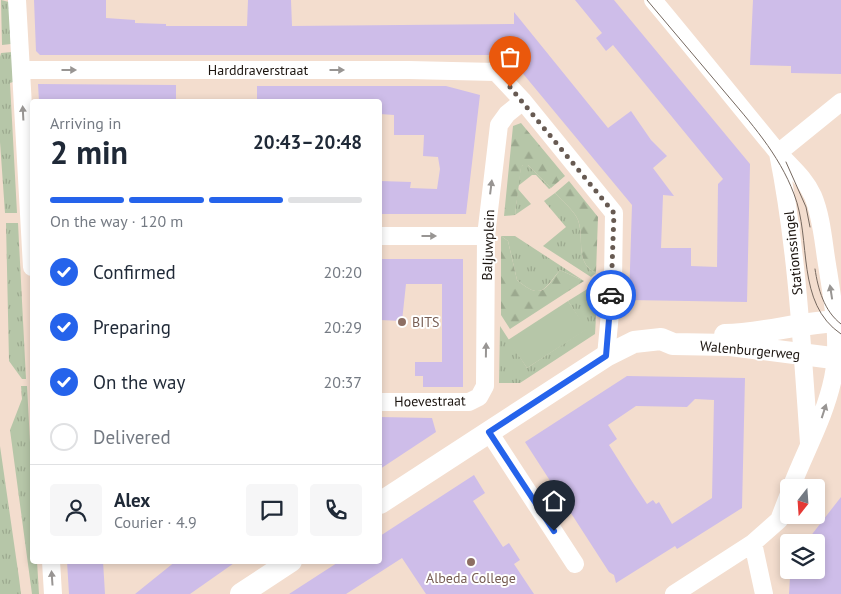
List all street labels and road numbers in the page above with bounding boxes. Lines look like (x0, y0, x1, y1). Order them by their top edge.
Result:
street label: Harddraverstraat (208, 61, 308, 79)
street label: Baljuwplein (478, 209, 498, 281)
street label: Stationssingel (780, 210, 806, 296)
street label: Walenburgerweg (699, 337, 801, 363)
street label: Hoevestraat (394, 391, 466, 411)

